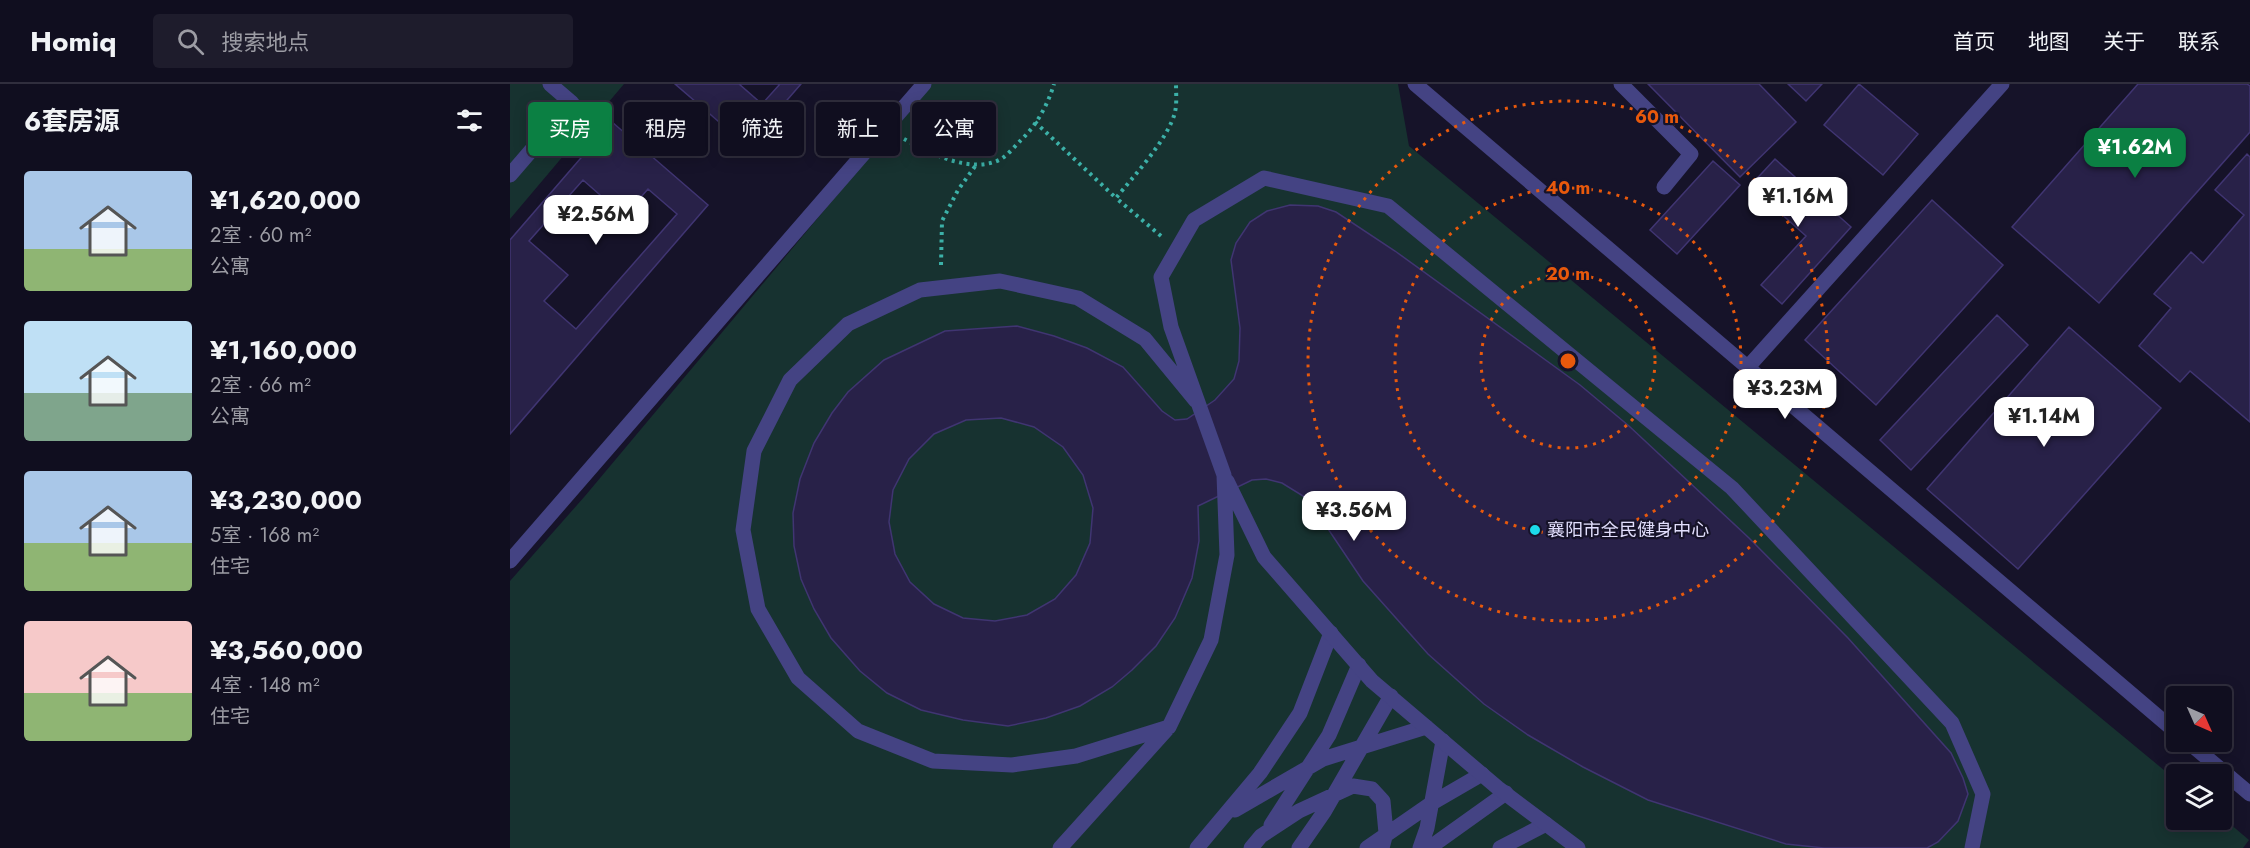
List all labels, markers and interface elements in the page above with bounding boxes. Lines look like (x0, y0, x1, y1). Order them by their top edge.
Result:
search box (153, 14, 573, 68)
text: Homiq (30, 21, 117, 62)
icon: search (174, 25, 207, 58)
text: 搜索地点 (222, 26, 310, 58)
text: 首页 (1953, 27, 1995, 57)
text: 地图 (2028, 27, 2070, 57)
text: 关于 (2103, 27, 2145, 57)
text: 联系 (2178, 27, 2220, 57)
text: 6套房源 (24, 102, 119, 140)
chip: 买房 (528, 102, 612, 156)
chip: 租房 (624, 102, 708, 156)
chip: 筛选 (720, 102, 804, 156)
chip: 新上 (816, 102, 900, 156)
chip: 公寓 (912, 102, 996, 156)
icon: filters (453, 104, 486, 137)
text: 60 m (1635, 104, 1679, 130)
pin: ¥1.62M (2086, 128, 2184, 179)
text: ¥1.62M (2098, 133, 2172, 162)
text: 40 m (1546, 175, 1590, 201)
pin: ¥1.16M (1749, 177, 1847, 228)
text: ¥1,620,000 (210, 181, 361, 219)
text: ¥1.16M (1762, 182, 1834, 211)
icon: home (72, 195, 144, 267)
pin: ¥2.56M (547, 195, 645, 246)
text: ¥2.56M (557, 200, 635, 229)
text: 2室 · 60 m² (210, 221, 311, 250)
text: 公寓 (210, 252, 250, 281)
text: 20 m (1546, 261, 1590, 287)
text: ¥1,160,000 (210, 331, 357, 369)
icon: home (72, 345, 144, 417)
centre of rings (1558, 351, 1578, 371)
pin: ¥3.23M (1736, 369, 1834, 420)
text: 2室 · 66 m² (210, 371, 311, 400)
text: ¥3.23M (1747, 374, 1823, 403)
pin: ¥1.14M (1995, 397, 2093, 448)
text: 公寓 (210, 402, 250, 431)
text: ¥1.14M (2008, 402, 2080, 431)
text: ¥3,230,000 (210, 481, 362, 519)
pin: ¥3.56M (1305, 491, 1403, 542)
icon: home (72, 495, 144, 567)
text: ¥3.56M (1316, 496, 1392, 525)
place label: 襄阳市全民健身中心 (1547, 517, 1709, 543)
text: 5室 · 168 m² (210, 521, 319, 550)
marker: 襄阳市全民健身中心 (1528, 523, 1542, 537)
text: 住宅 (210, 552, 250, 581)
text: ¥3,560,000 (210, 631, 363, 669)
icon: home (72, 645, 144, 717)
text: 4室 · 148 m² (210, 671, 320, 700)
north arrow (2166, 686, 2232, 752)
map controls (2166, 686, 2232, 830)
text: 住宅 (210, 702, 250, 731)
button: layers (2166, 764, 2232, 830)

